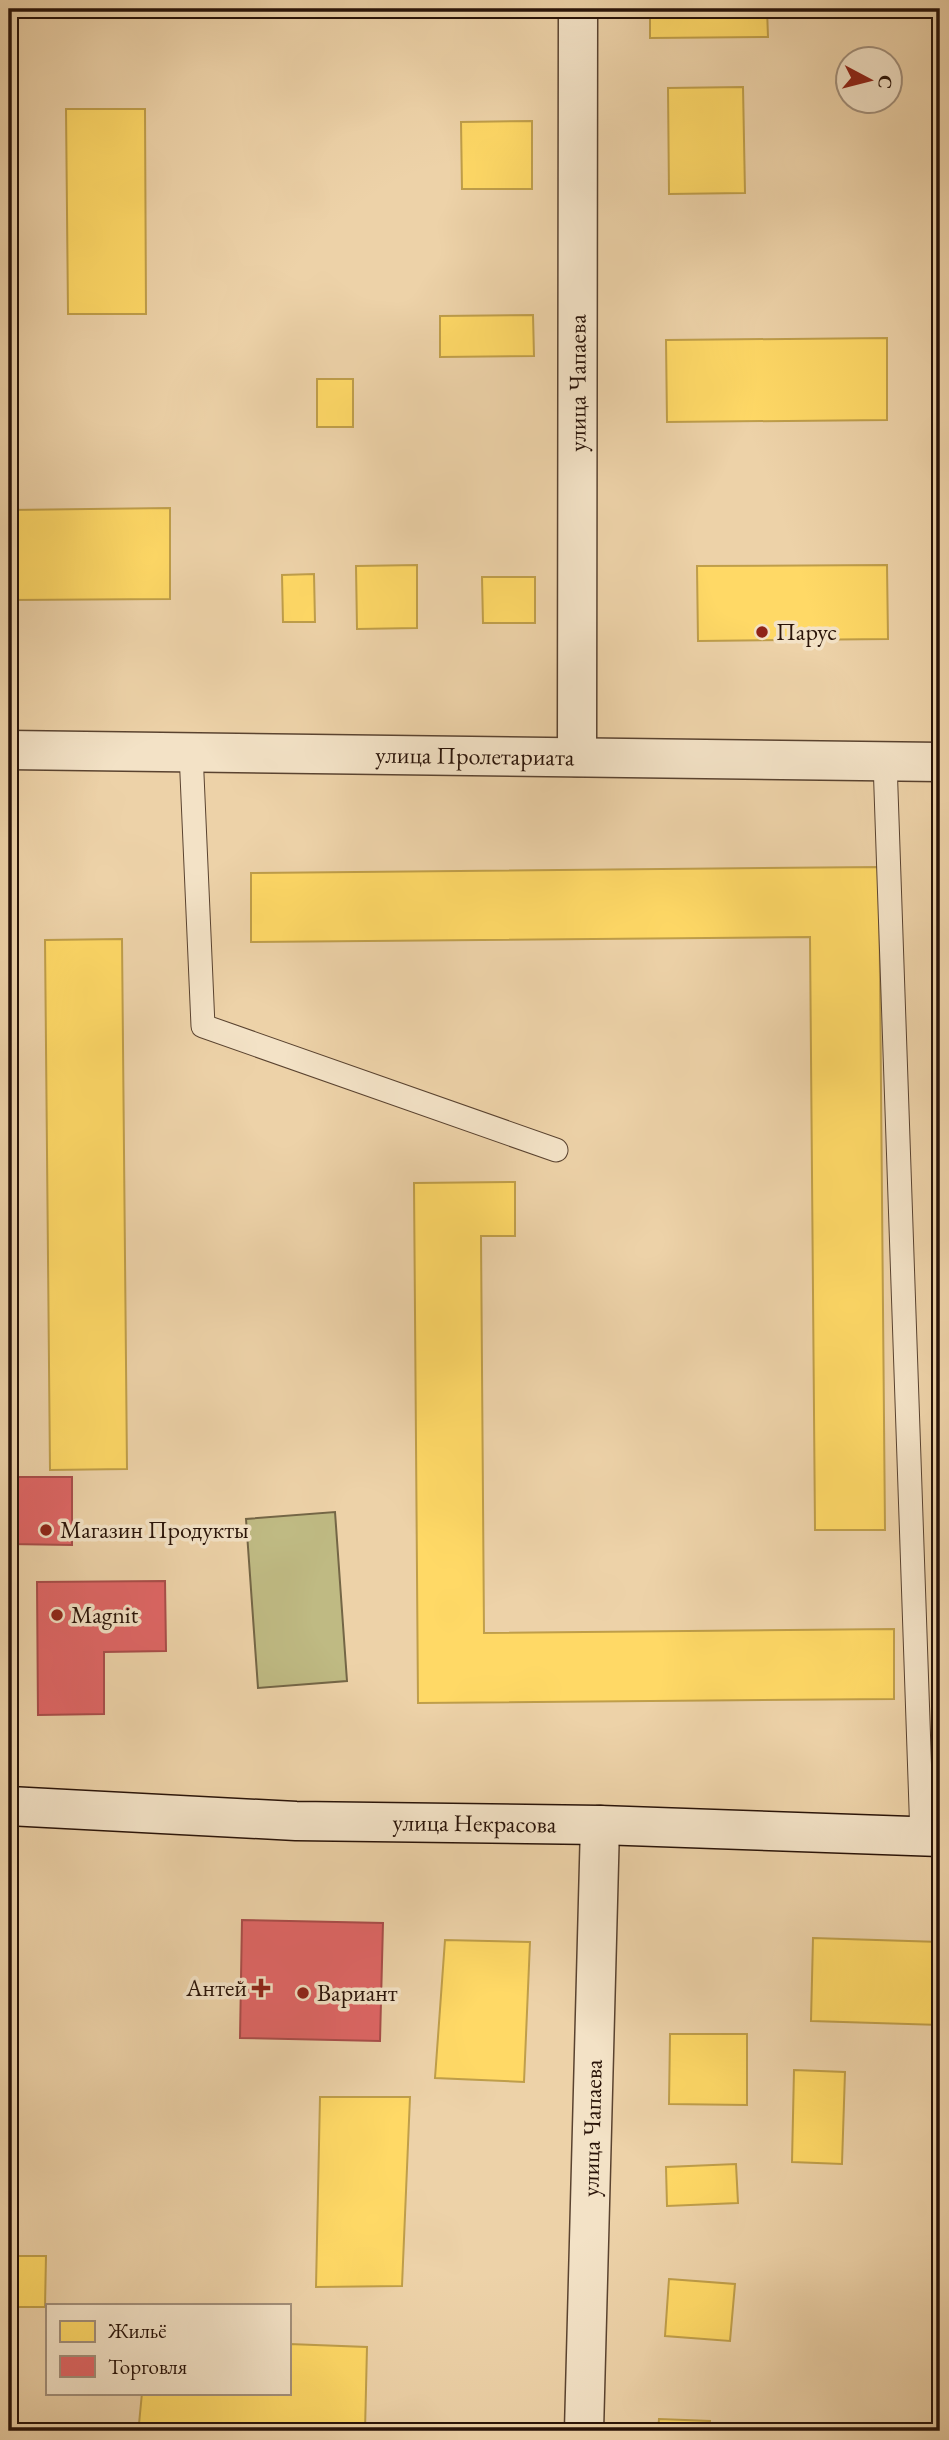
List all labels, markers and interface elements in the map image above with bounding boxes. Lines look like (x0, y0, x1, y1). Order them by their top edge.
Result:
north arrow (834, 46, 904, 116)
text: С (872, 74, 899, 90)
street label: улица Чапаева (561, 314, 593, 452)
place label: Парус (776, 616, 837, 647)
marker: Парус (754, 624, 770, 640)
street label: улица Пролетариата (375, 739, 575, 772)
place label: Магазин Продукты (60, 1514, 249, 1545)
marker: Магазин Продукты (38, 1522, 54, 1538)
place label: Magnit (71, 1599, 139, 1630)
marker: Magnit (49, 1607, 65, 1623)
street label: улица Некрасова (393, 1806, 557, 1839)
place label: Антей (185, 1972, 247, 2003)
place label: Вариант (317, 1977, 398, 2008)
marker: Антей (253, 1980, 269, 1996)
marker: Вариант (295, 1985, 311, 2001)
street label: улица Чапаева (574, 2059, 609, 2197)
legend (46, 2304, 290, 2394)
text: Жильё (107, 2317, 167, 2344)
text: Торговля (108, 2353, 187, 2380)

